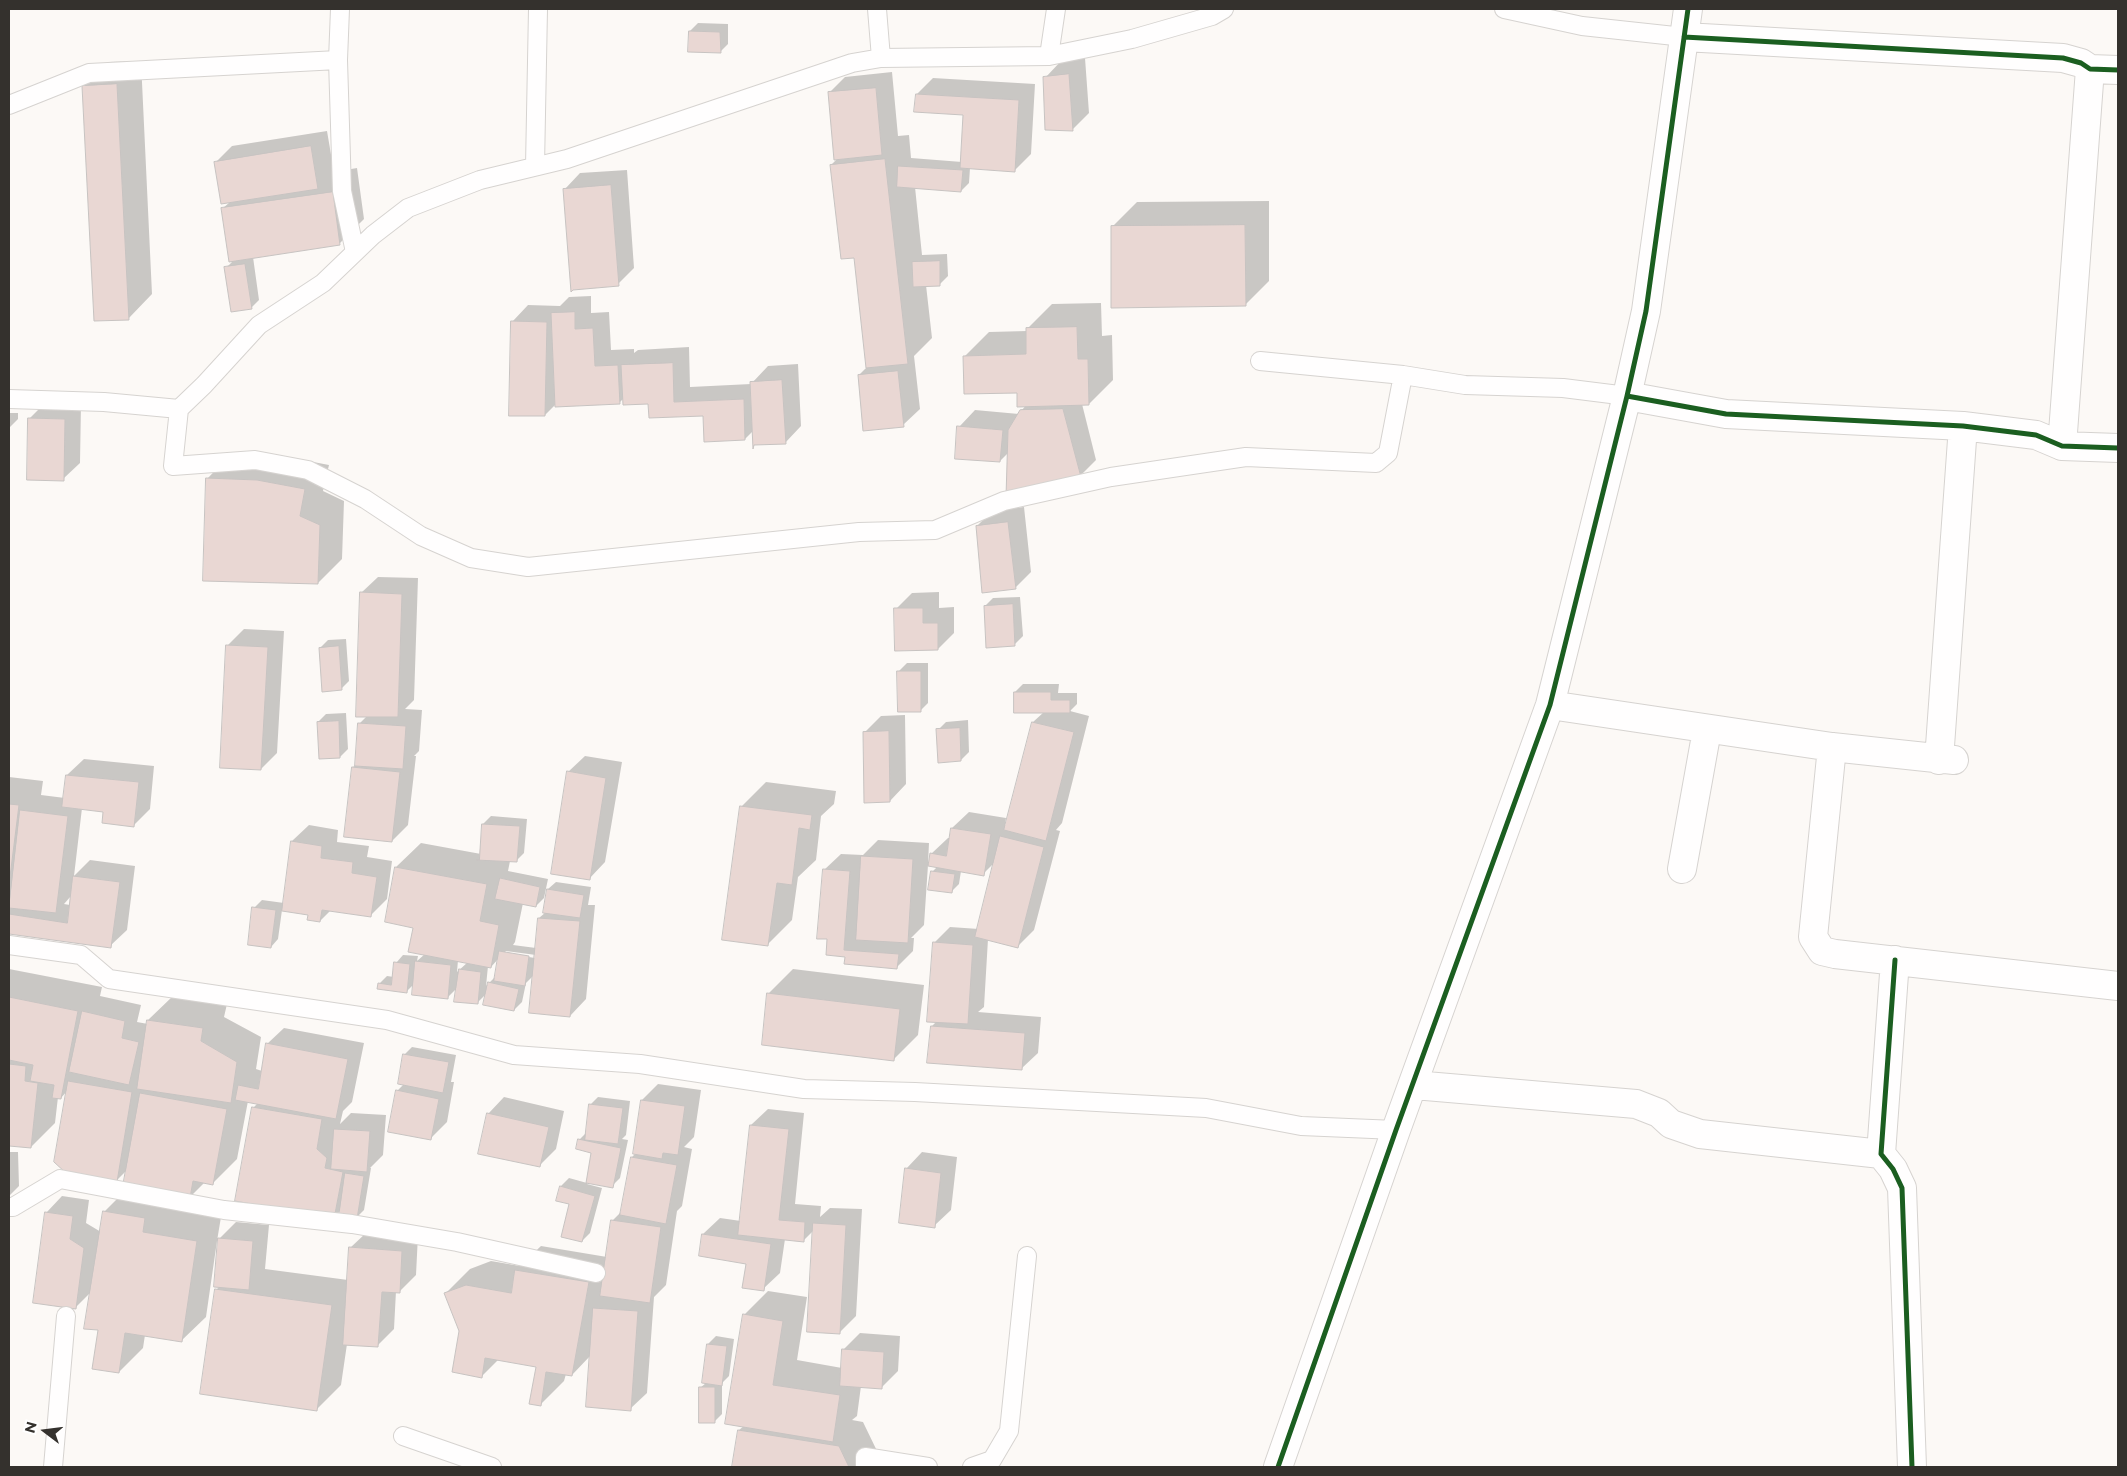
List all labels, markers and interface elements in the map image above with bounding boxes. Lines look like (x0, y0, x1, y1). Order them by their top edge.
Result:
north arrow (20, 1406, 70, 1456)
text: N (20, 1419, 41, 1435)

